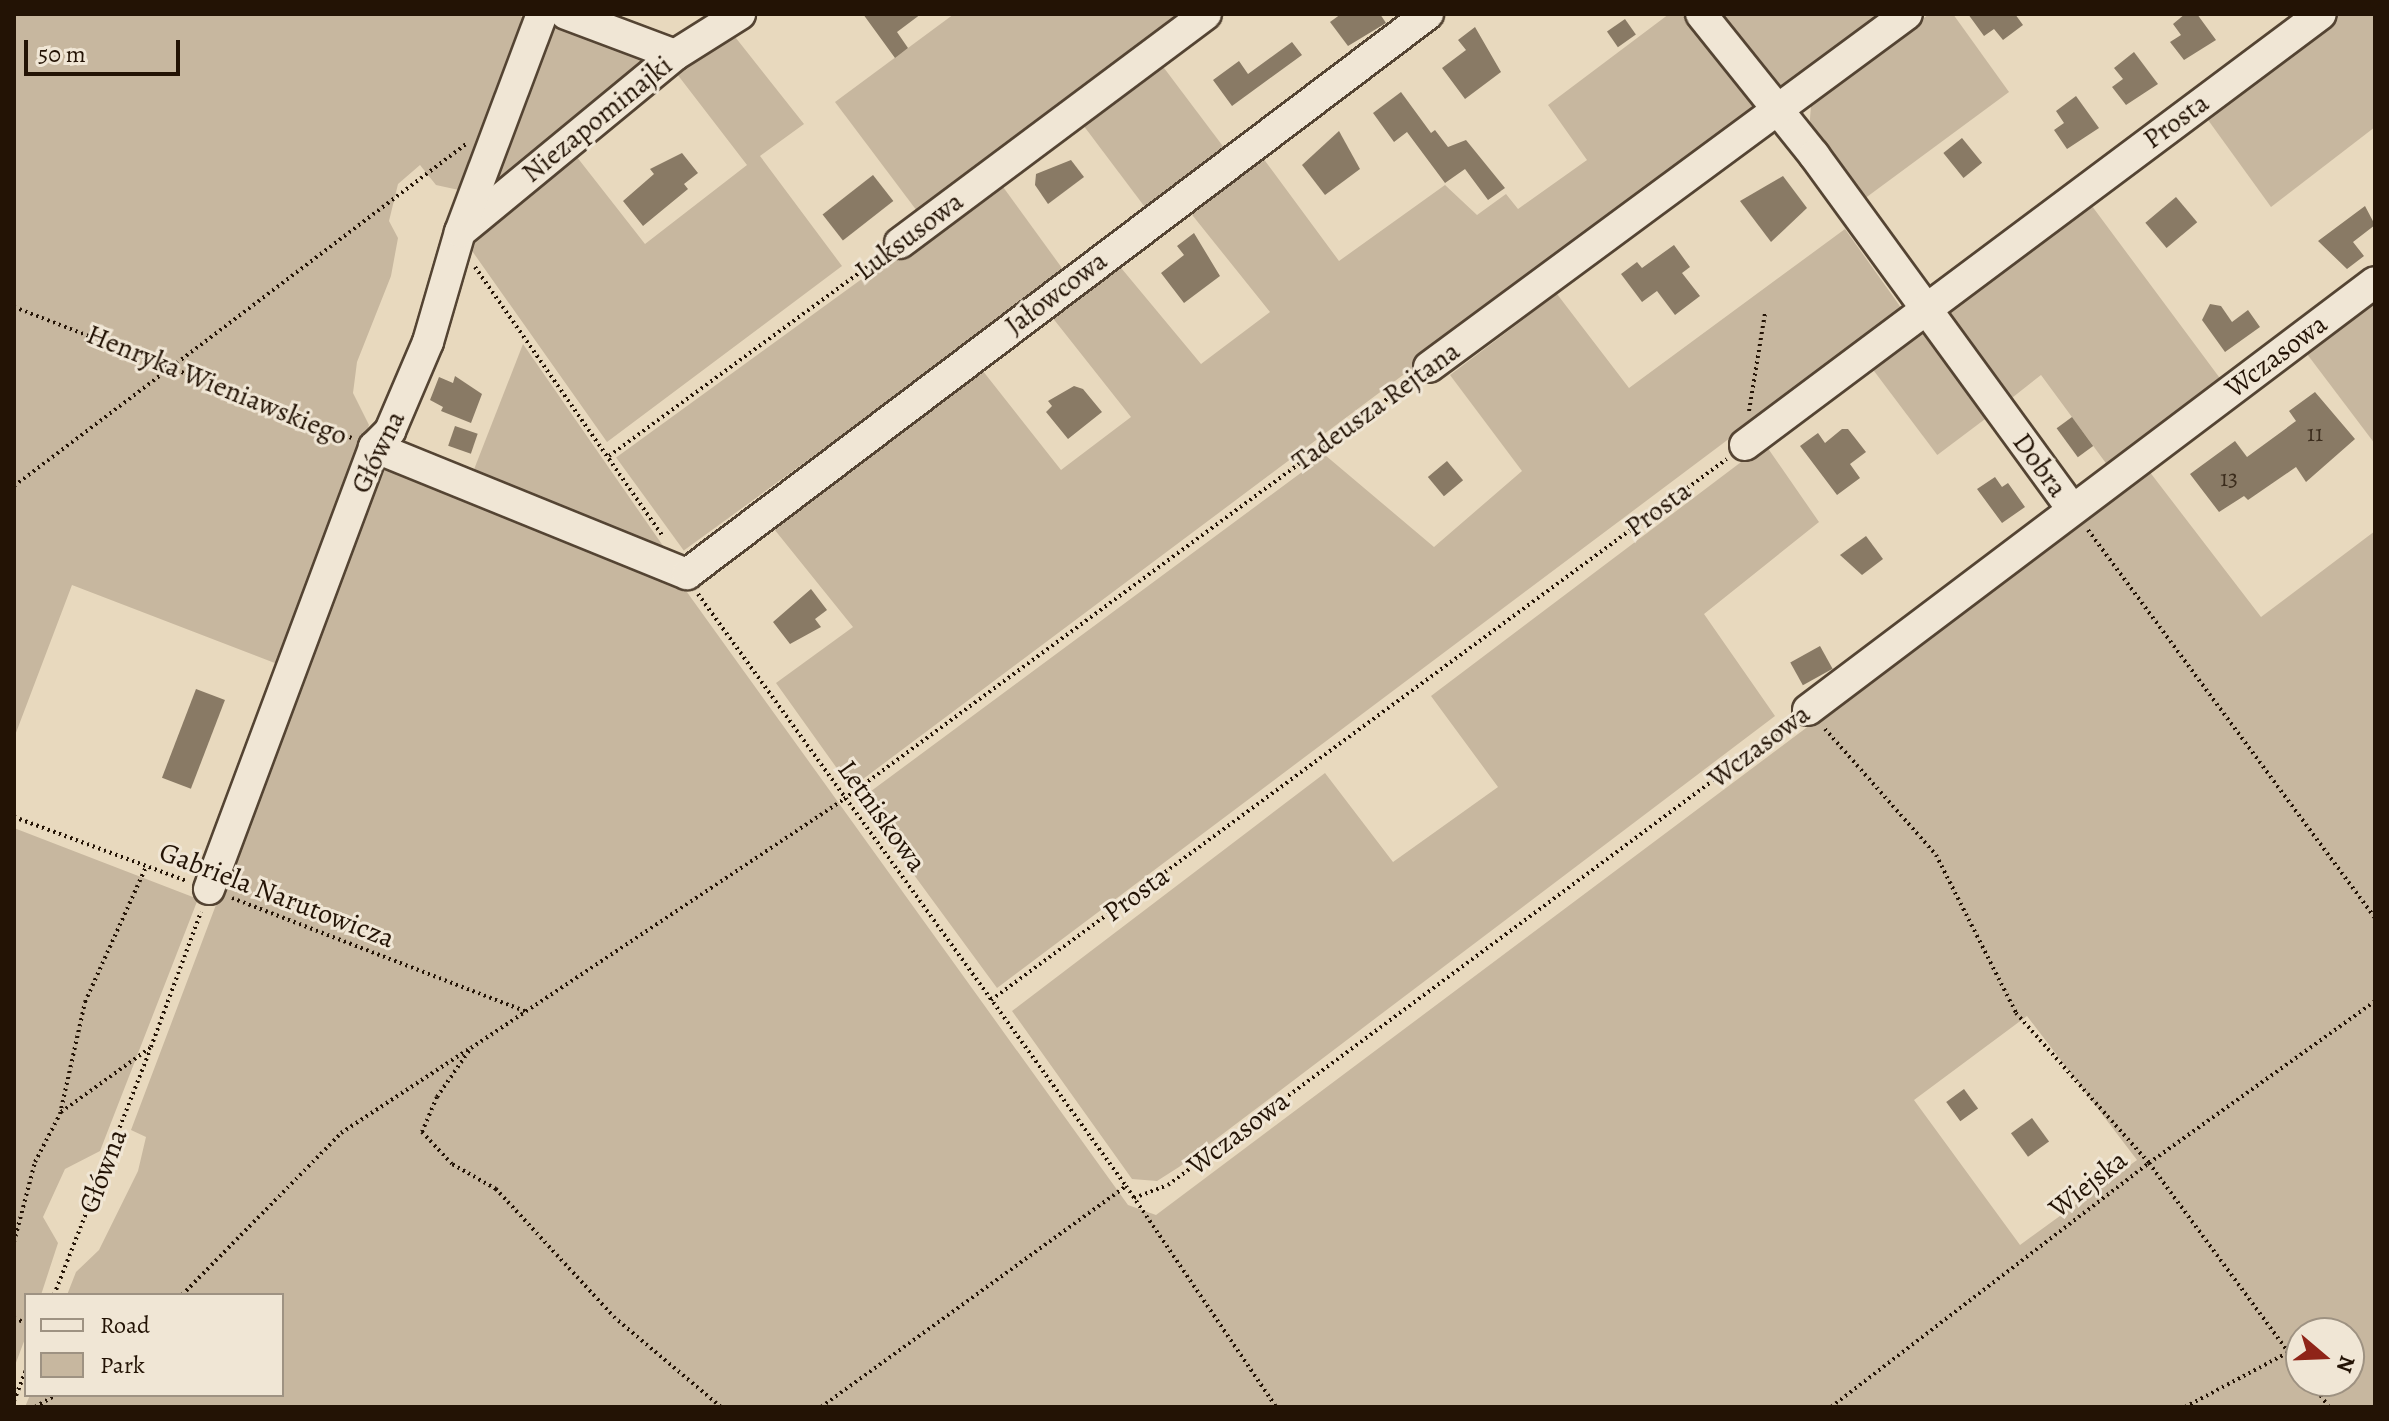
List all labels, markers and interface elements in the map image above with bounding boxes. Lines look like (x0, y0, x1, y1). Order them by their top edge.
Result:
scale bar (28, 24, 184, 74)
text: 50 m (38, 38, 86, 70)
street label: Niezapominajki (515, 48, 679, 190)
street label: Prosta (2137, 86, 2215, 156)
street label: Luksusowa (848, 184, 970, 288)
street label: Jałowcowa (998, 244, 1114, 342)
street label: Wczasowa (2218, 307, 2334, 405)
street label: Henryka Wieniawskiego (82, 317, 352, 453)
street label: Tadeusza Rejtana (1286, 334, 1466, 478)
street label: Główna (344, 405, 412, 499)
house number: 11 (2307, 420, 2323, 448)
street label: Dobra (2005, 426, 2075, 504)
house number: 13 (2220, 465, 2238, 493)
street label: Prosta (1619, 474, 1697, 544)
street label: Wczasowa (1701, 697, 1817, 795)
street label: Letniskowa (830, 754, 934, 878)
street label: Gabriela Narutowicza (155, 835, 399, 955)
street label: Prosta (1097, 859, 1175, 929)
street label: Wczasowa (1180, 1084, 1296, 1182)
street label: Główna (72, 1124, 134, 1218)
street label: Wiejska (2042, 1143, 2134, 1225)
legend (24, 1293, 284, 1397)
text: Road (100, 1309, 150, 1341)
north arrow (2285, 1317, 2365, 1397)
text: Park (100, 1349, 145, 1381)
text: N (2329, 1352, 2363, 1377)

